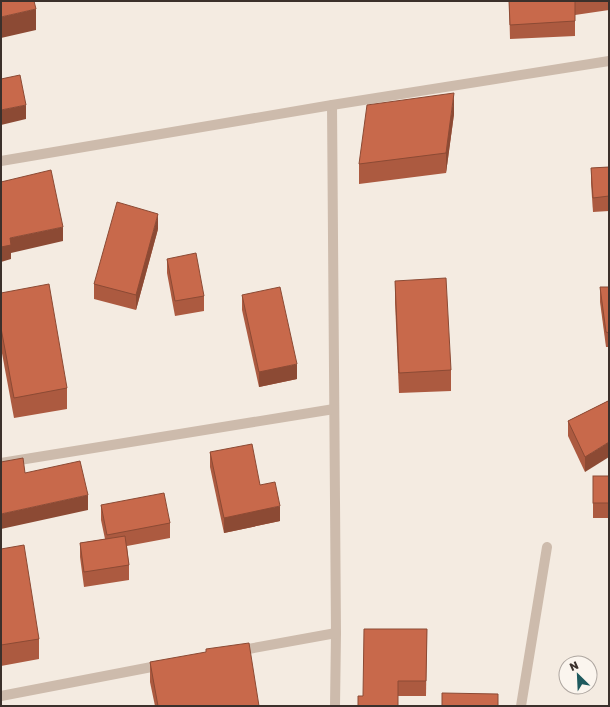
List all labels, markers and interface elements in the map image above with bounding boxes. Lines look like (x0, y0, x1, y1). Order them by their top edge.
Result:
north arrow (558, 655, 598, 695)
text: N (567, 658, 580, 673)

